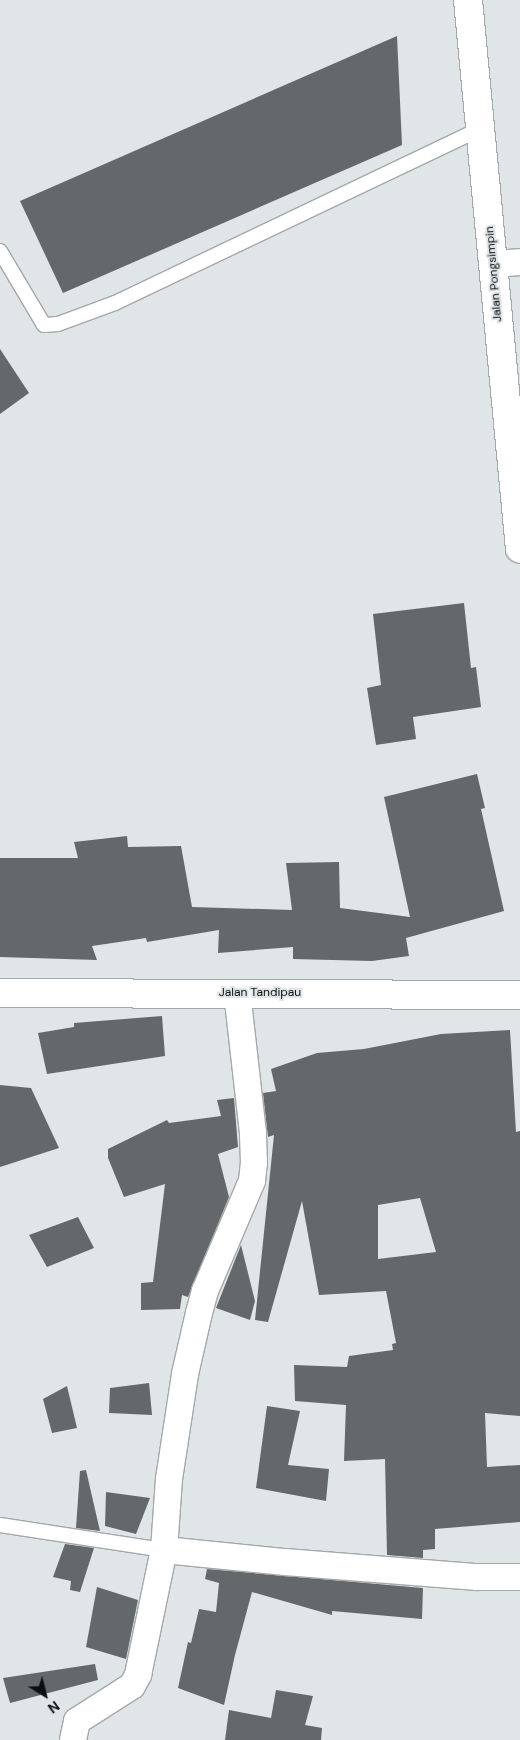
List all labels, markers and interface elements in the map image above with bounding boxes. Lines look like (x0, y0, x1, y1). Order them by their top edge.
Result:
street label: Jalan Pongsimpin (483, 226, 505, 322)
street label: Jalan Tandipau (219, 986, 301, 1000)
north arrow (20, 1670, 70, 1720)
text: N (44, 1697, 63, 1717)

